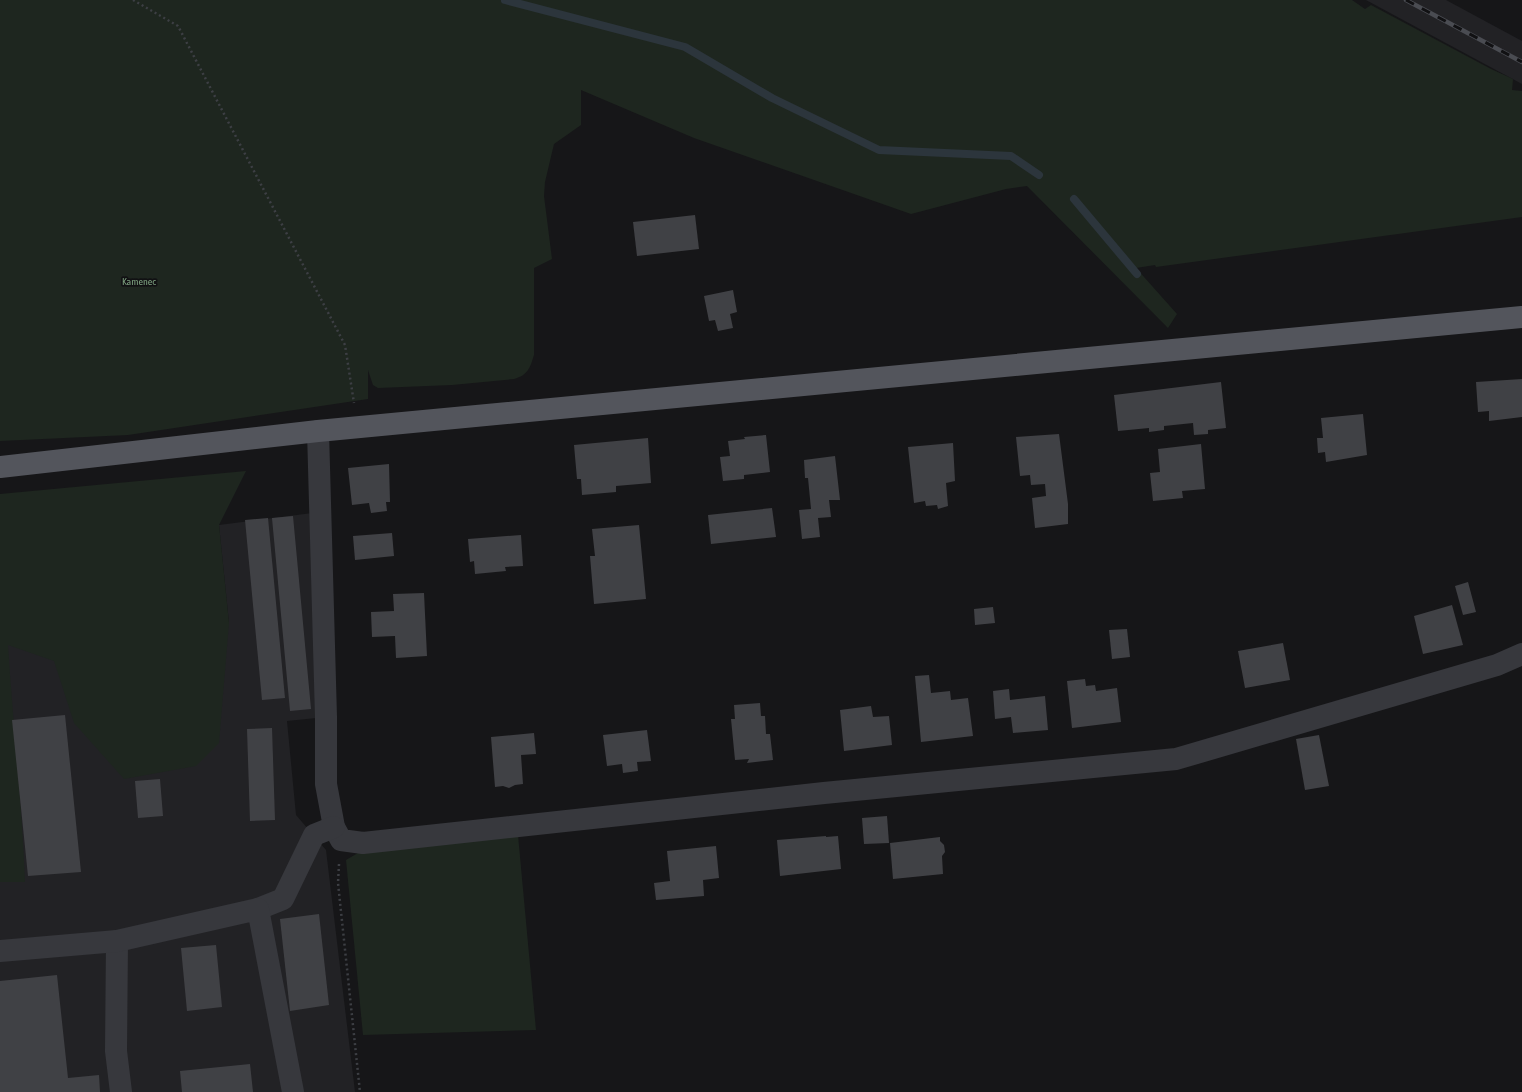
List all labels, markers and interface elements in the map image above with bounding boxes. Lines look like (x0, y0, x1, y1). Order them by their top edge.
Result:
park label: Kamenec (122, 276, 156, 287)

